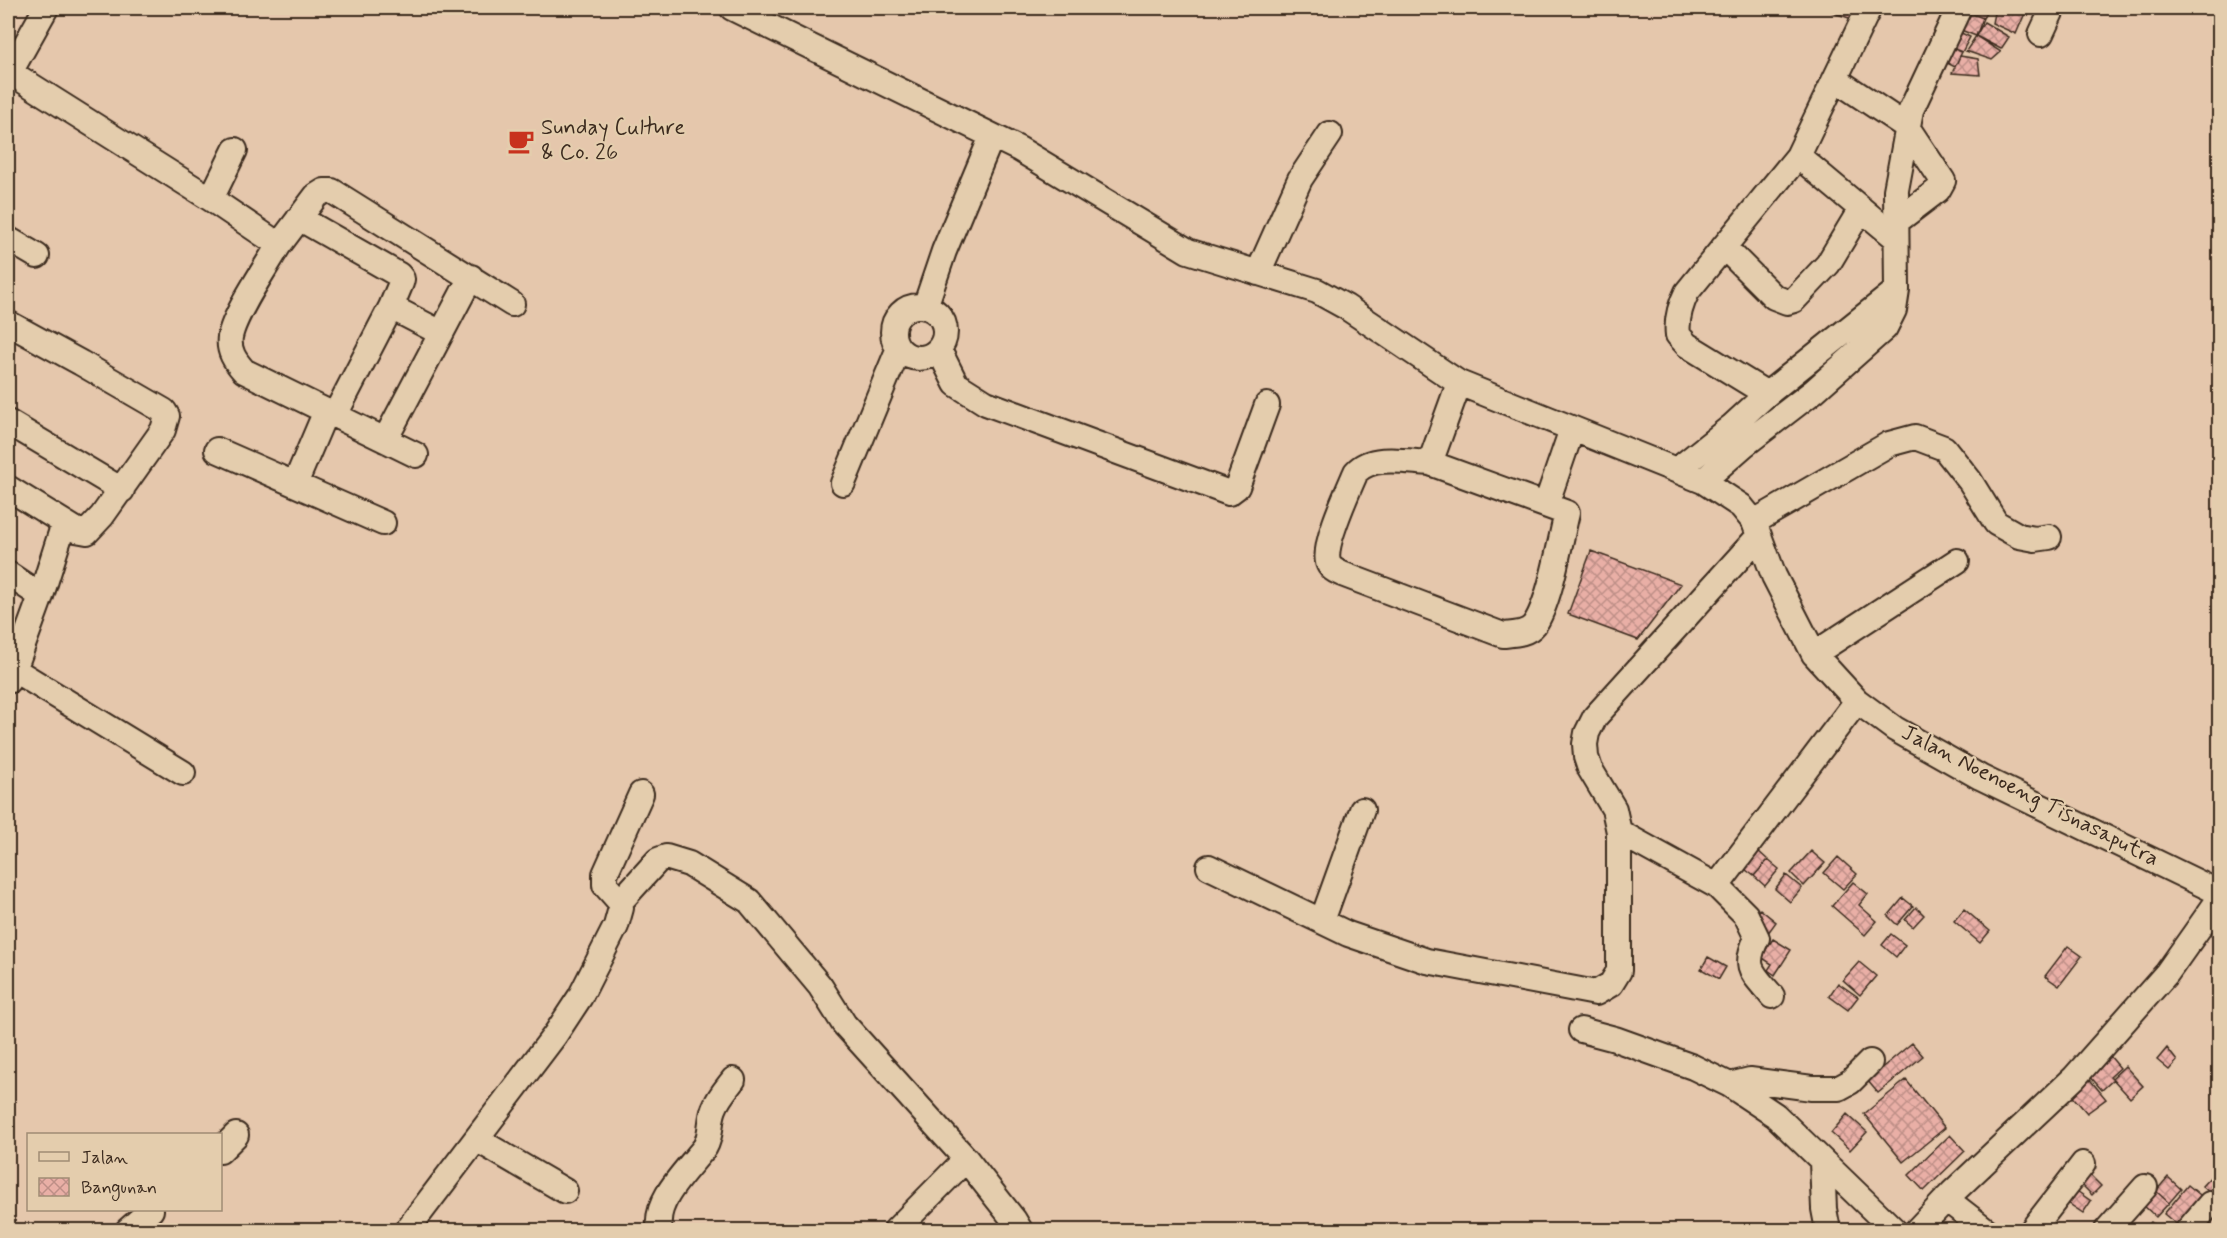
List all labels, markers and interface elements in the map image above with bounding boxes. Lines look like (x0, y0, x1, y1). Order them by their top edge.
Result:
place label: Sunday Culture & Co. 26 (541, 114, 685, 167)
cafe icon: Sunday Culture & Co. 26 (506, 126, 536, 156)
street label: Jalan Noenoeng Tisnasaputra (1896, 719, 2163, 874)
legend (27, 1133, 222, 1211)
text: Jalan (81, 1146, 128, 1170)
text: Bangunan (81, 1176, 157, 1201)

